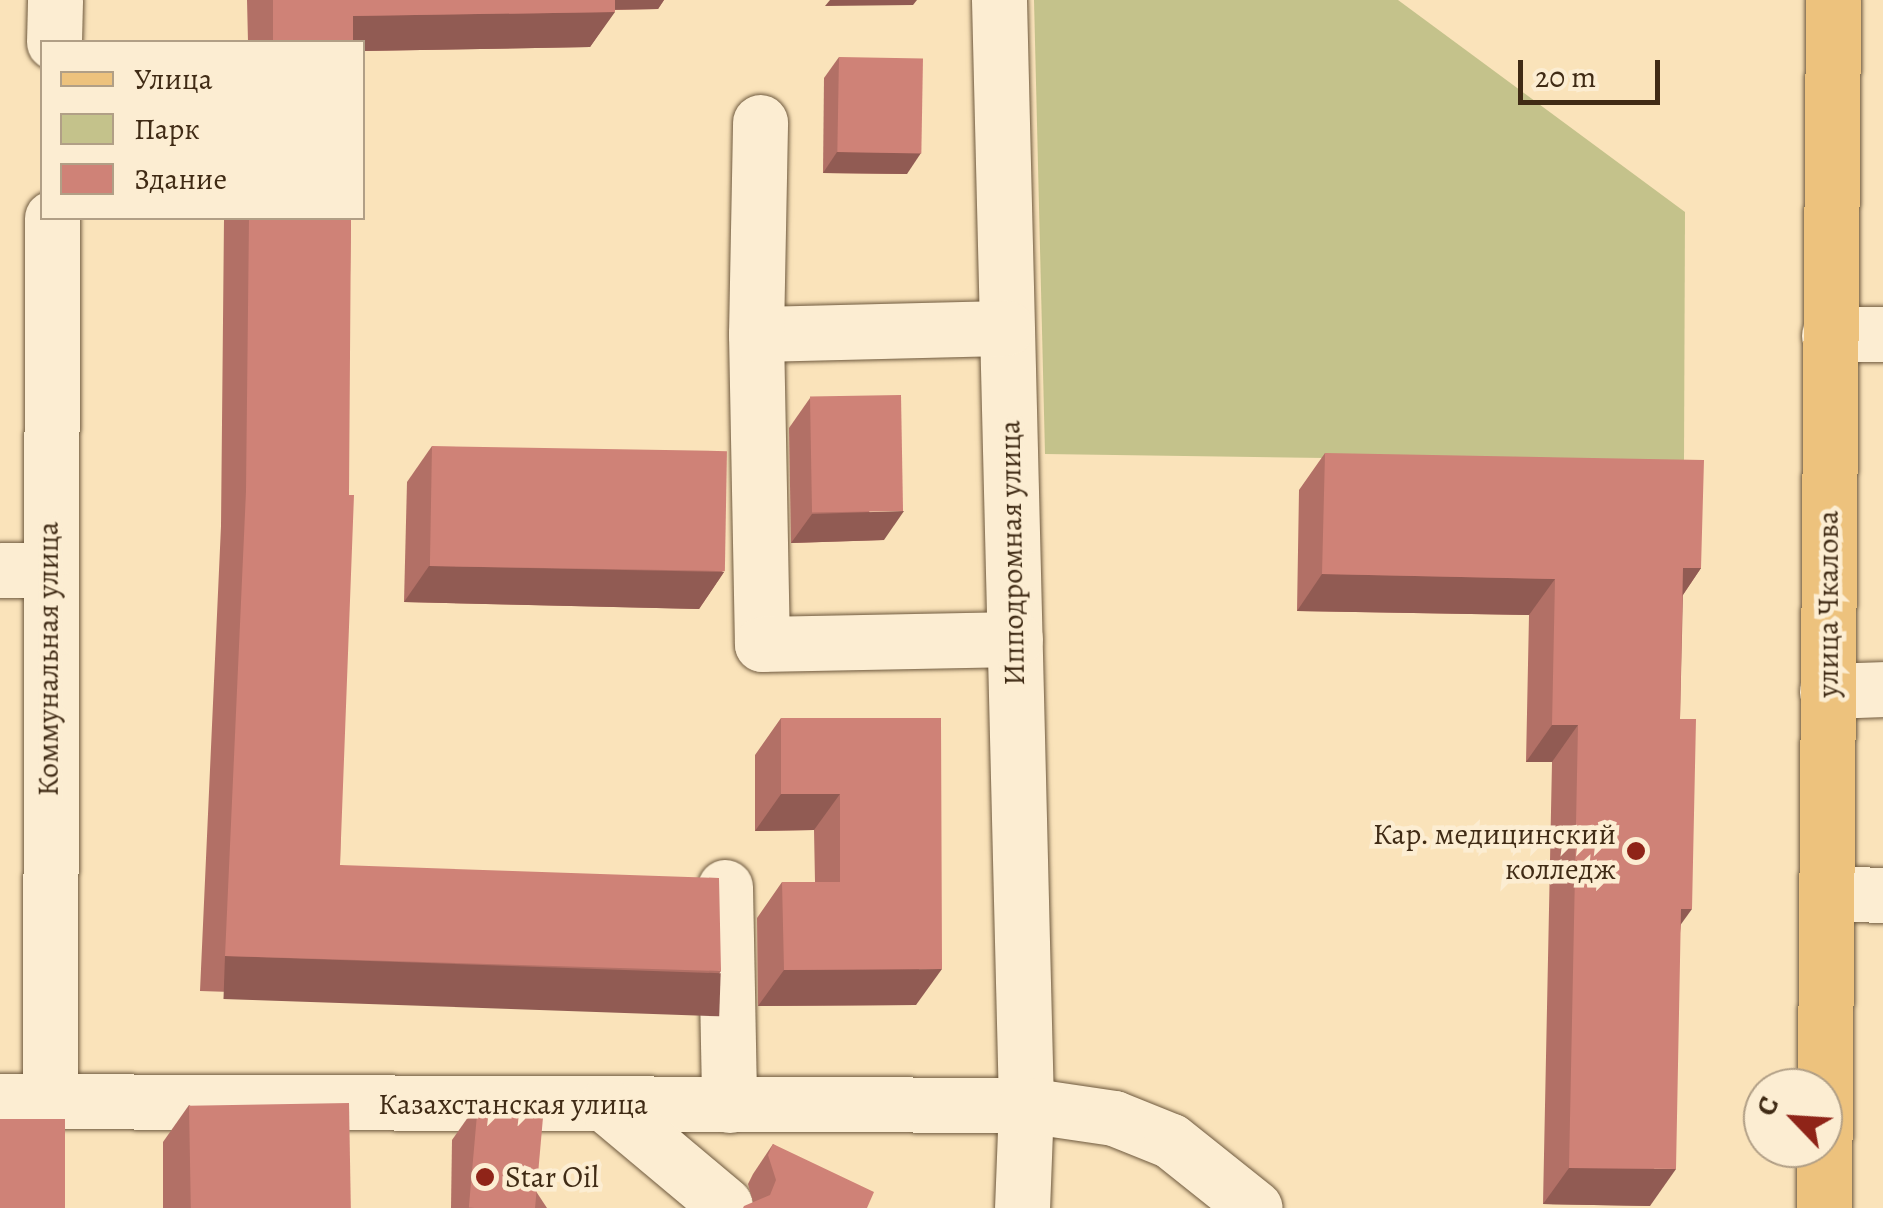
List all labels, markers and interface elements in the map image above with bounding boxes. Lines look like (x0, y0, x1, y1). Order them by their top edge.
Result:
legend (40, 40, 365, 220)
scale bar (1523, 40, 1666, 102)
text: 20 m (1535, 57, 1596, 97)
text: Улица (134, 59, 213, 99)
text: Парк (134, 109, 200, 149)
text: Здание (134, 159, 227, 199)
street label: Ипподромная улица (992, 420, 1032, 686)
street label: улица Чкалова (1810, 510, 1846, 698)
street label: Коммунальная улица (30, 522, 66, 796)
place label: Кар. медицинский колледж (1372, 816, 1616, 886)
marker: Кар. медицинский колледж (1625, 840, 1647, 862)
north arrow (1743, 1068, 1843, 1168)
street label: Казахстанская улица (378, 1086, 648, 1122)
text: С (1747, 1090, 1788, 1122)
place label: Star Oil (505, 1159, 599, 1195)
marker: Star Oil (474, 1166, 496, 1188)

